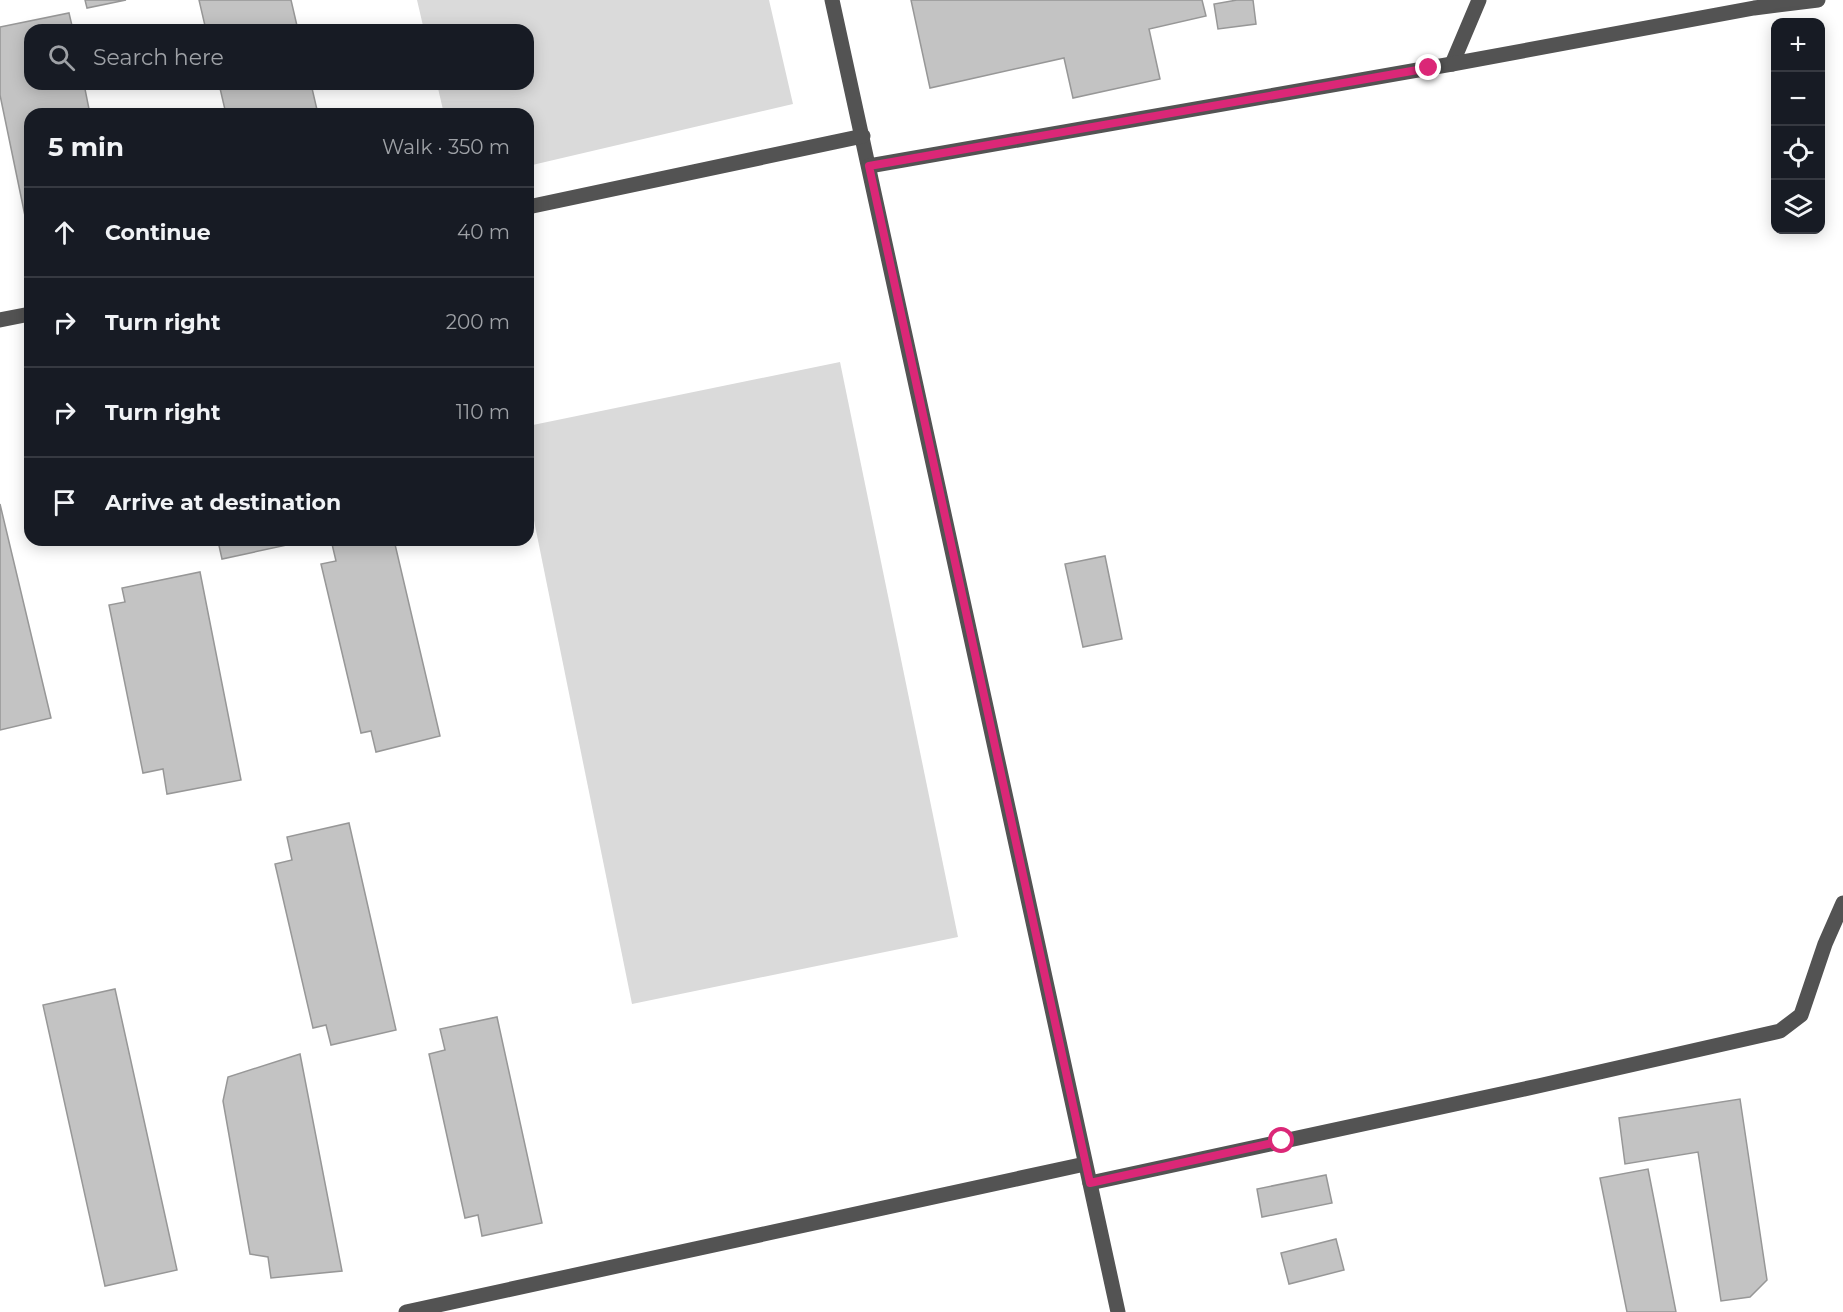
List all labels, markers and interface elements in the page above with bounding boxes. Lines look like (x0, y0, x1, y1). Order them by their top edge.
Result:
map controls (1771, 18, 1825, 234)
button: + (1771, 18, 1825, 72)
search box (24, 24, 534, 90)
icon: search (45, 41, 78, 74)
text: Search here (93, 44, 224, 71)
route end (1415, 54, 1441, 80)
button: − (1771, 72, 1825, 126)
button: locate (1771, 126, 1825, 180)
text: 5 min (48, 131, 124, 163)
text: Walk · 350 m (382, 135, 510, 159)
button: layers (1771, 180, 1825, 234)
icon: ahead (48, 216, 81, 249)
text: Continue (105, 219, 211, 246)
text: 40 m (457, 220, 510, 244)
icon: right (48, 306, 81, 339)
text: Turn right (105, 309, 220, 336)
text: 200 m (446, 310, 510, 334)
icon: right (48, 396, 81, 429)
text: Turn right (105, 399, 220, 426)
text: 110 m (456, 400, 510, 424)
icon: arrive (48, 486, 81, 519)
text: Arrive at destination (105, 489, 341, 516)
route start (1268, 1127, 1294, 1153)

